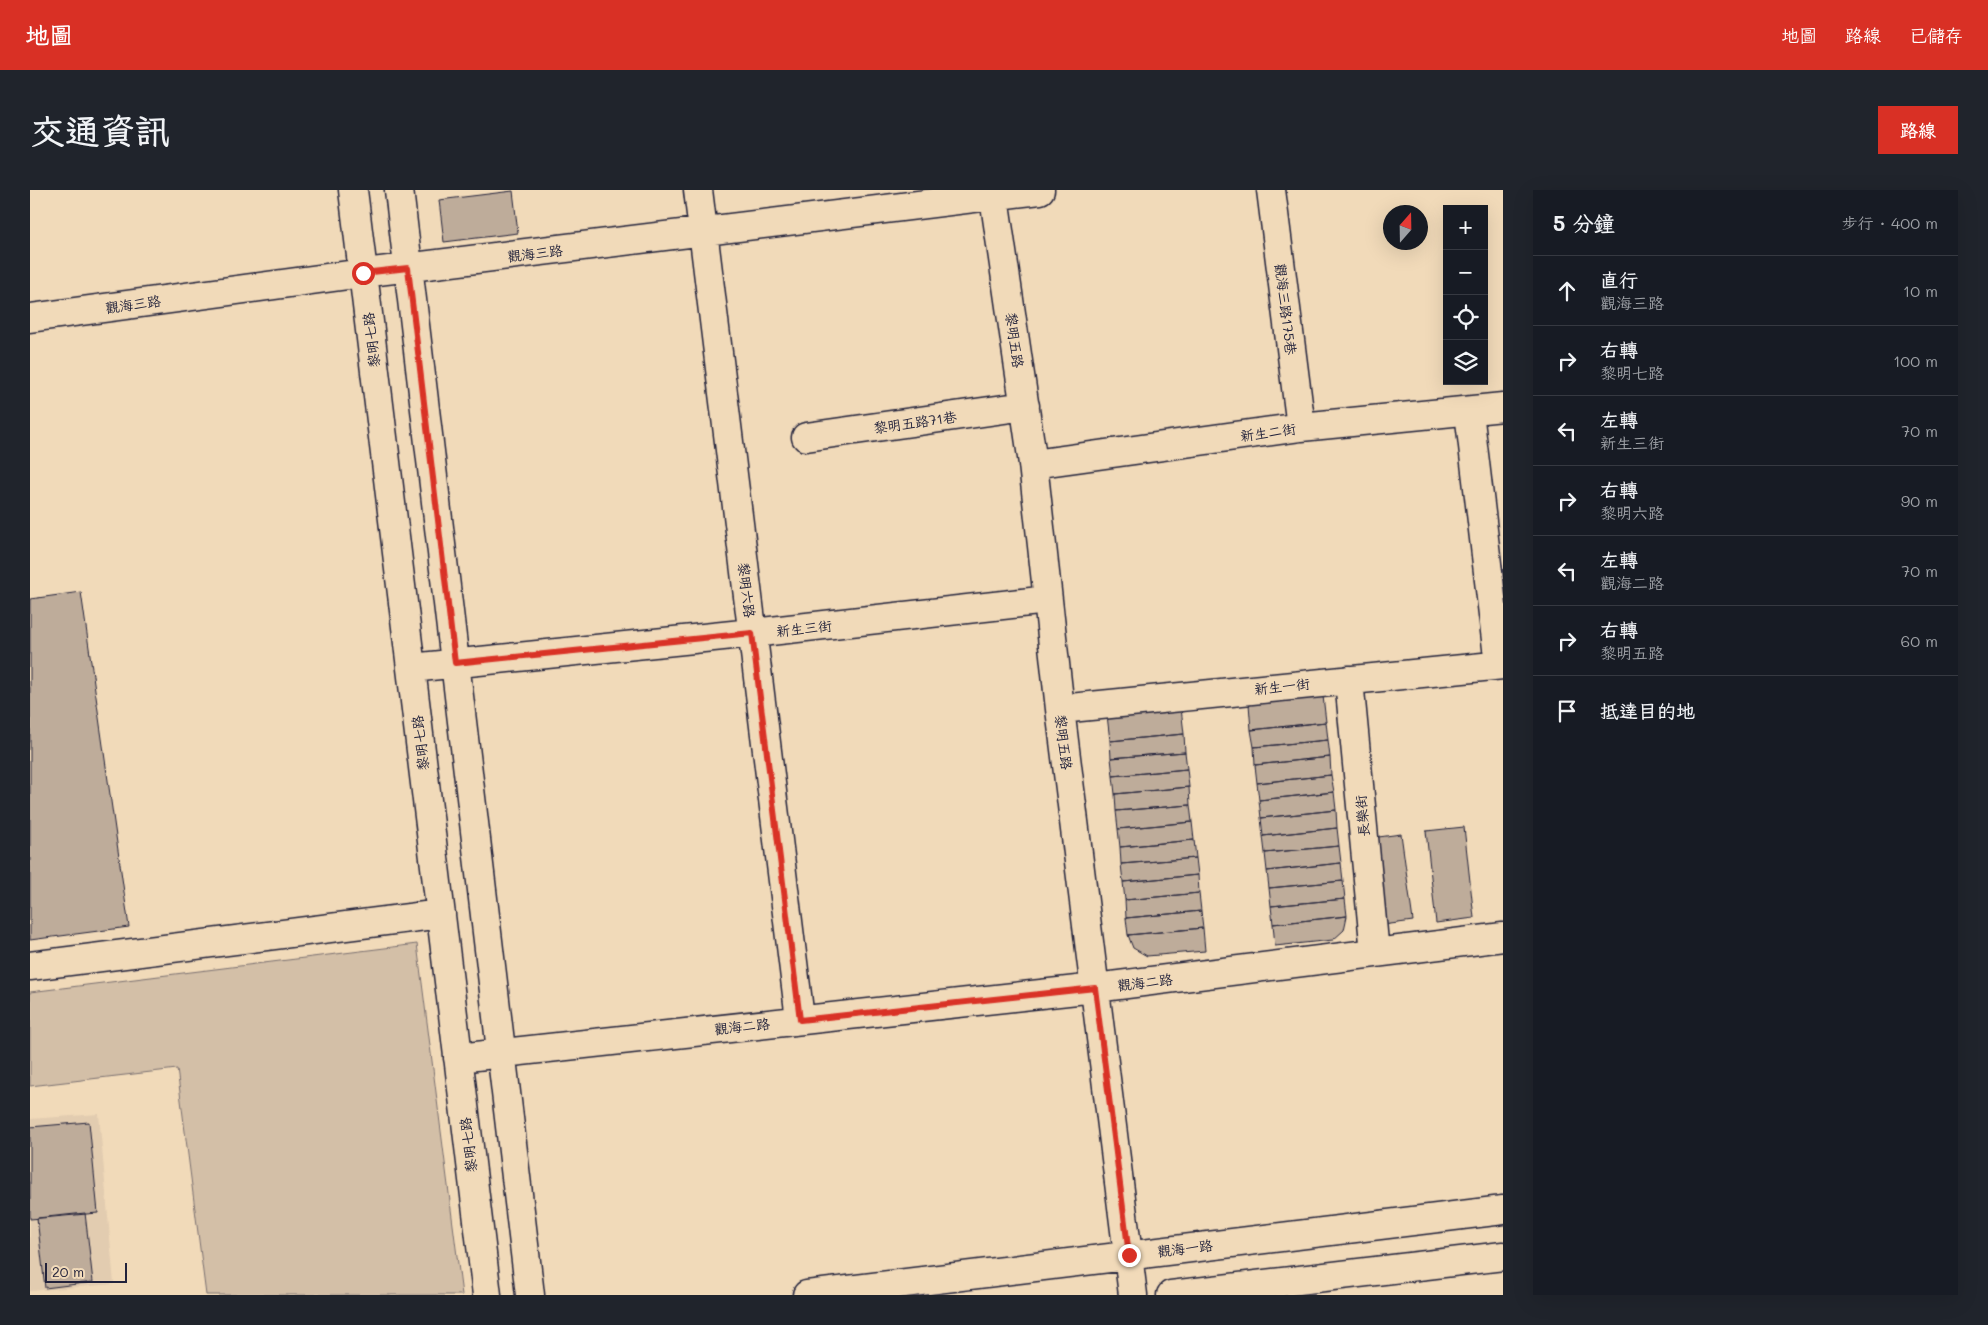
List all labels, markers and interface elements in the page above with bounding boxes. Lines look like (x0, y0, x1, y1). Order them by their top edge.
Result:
text: 地圖 (25, 19, 73, 50)
text: 地圖 (1781, 23, 1817, 47)
text: 路線 (1845, 23, 1881, 47)
text: 已儲存 (1909, 23, 1963, 47)
button: 路線 (1878, 106, 1958, 154)
text: 交通資訊 (30, 107, 170, 153)
north arrow (1383, 205, 1428, 250)
map controls (1443, 205, 1488, 385)
button: + (1443, 205, 1488, 250)
text: 5 分鐘 (1553, 209, 1615, 236)
text: 步行 · 400 m (1842, 212, 1938, 233)
street label: 觀海三路 (506, 240, 564, 266)
button: − (1443, 250, 1488, 295)
route start (352, 262, 375, 285)
street label: 觀海三路175巷 (1271, 262, 1301, 357)
text: 直行 (1600, 267, 1638, 292)
icon: ahead (1553, 277, 1581, 305)
text: 10 m (1903, 280, 1938, 301)
street label: 觀海三路 (104, 291, 162, 317)
text: 觀海三路 (1600, 292, 1664, 313)
button: locate (1443, 295, 1488, 340)
street label: 黎明七路 (358, 311, 384, 369)
street label: 黎明五路 (1002, 311, 1028, 369)
text: 右轉 (1600, 337, 1638, 362)
button: layers (1443, 340, 1488, 385)
icon: right (1553, 347, 1581, 375)
text: 100 m (1893, 350, 1938, 371)
text: 黎明七路 (1600, 362, 1664, 383)
street label: 黎明五路71巷 (872, 407, 959, 437)
text: 左轉 (1600, 407, 1638, 432)
icon: left (1553, 417, 1581, 445)
street label: 新生二街 (1239, 419, 1297, 445)
text: 70 m (1901, 420, 1938, 441)
text: 新生三街 (1600, 432, 1664, 453)
text: 右轉 (1600, 477, 1638, 502)
icon: right (1553, 487, 1581, 515)
text: 90 m (1901, 490, 1938, 511)
text: 黎明六路 (1600, 502, 1664, 523)
text: 左轉 (1600, 547, 1638, 572)
icon: left (1553, 557, 1581, 585)
text: 70 m (1901, 560, 1938, 581)
street label: 黎明六路 (734, 561, 760, 619)
text: 觀海二路 (1600, 572, 1664, 593)
street label: 新生三街 (775, 616, 833, 640)
text: 右轉 (1600, 617, 1638, 642)
icon: right (1553, 627, 1581, 655)
text: 60 m (1901, 630, 1938, 651)
text: 黎明五路 (1600, 642, 1664, 663)
street label: 新生一街 (1253, 674, 1311, 698)
icon: arrive (1553, 697, 1581, 725)
text: 抵達目的地 (1600, 698, 1695, 723)
street label: 黎明五路 (1051, 713, 1077, 771)
street label: 黎明七路 (407, 714, 433, 772)
street label: 長樂街 (1351, 794, 1373, 838)
street label: 觀海二路 (1116, 969, 1174, 995)
street label: 觀海二路 (713, 1014, 771, 1038)
street label: 黎明七路 (455, 1116, 481, 1174)
street label: 觀海一路 (1156, 1235, 1214, 1261)
route end (1118, 1244, 1141, 1267)
scale bar (45, 1260, 128, 1283)
text: 20 m (52, 1262, 84, 1281)

